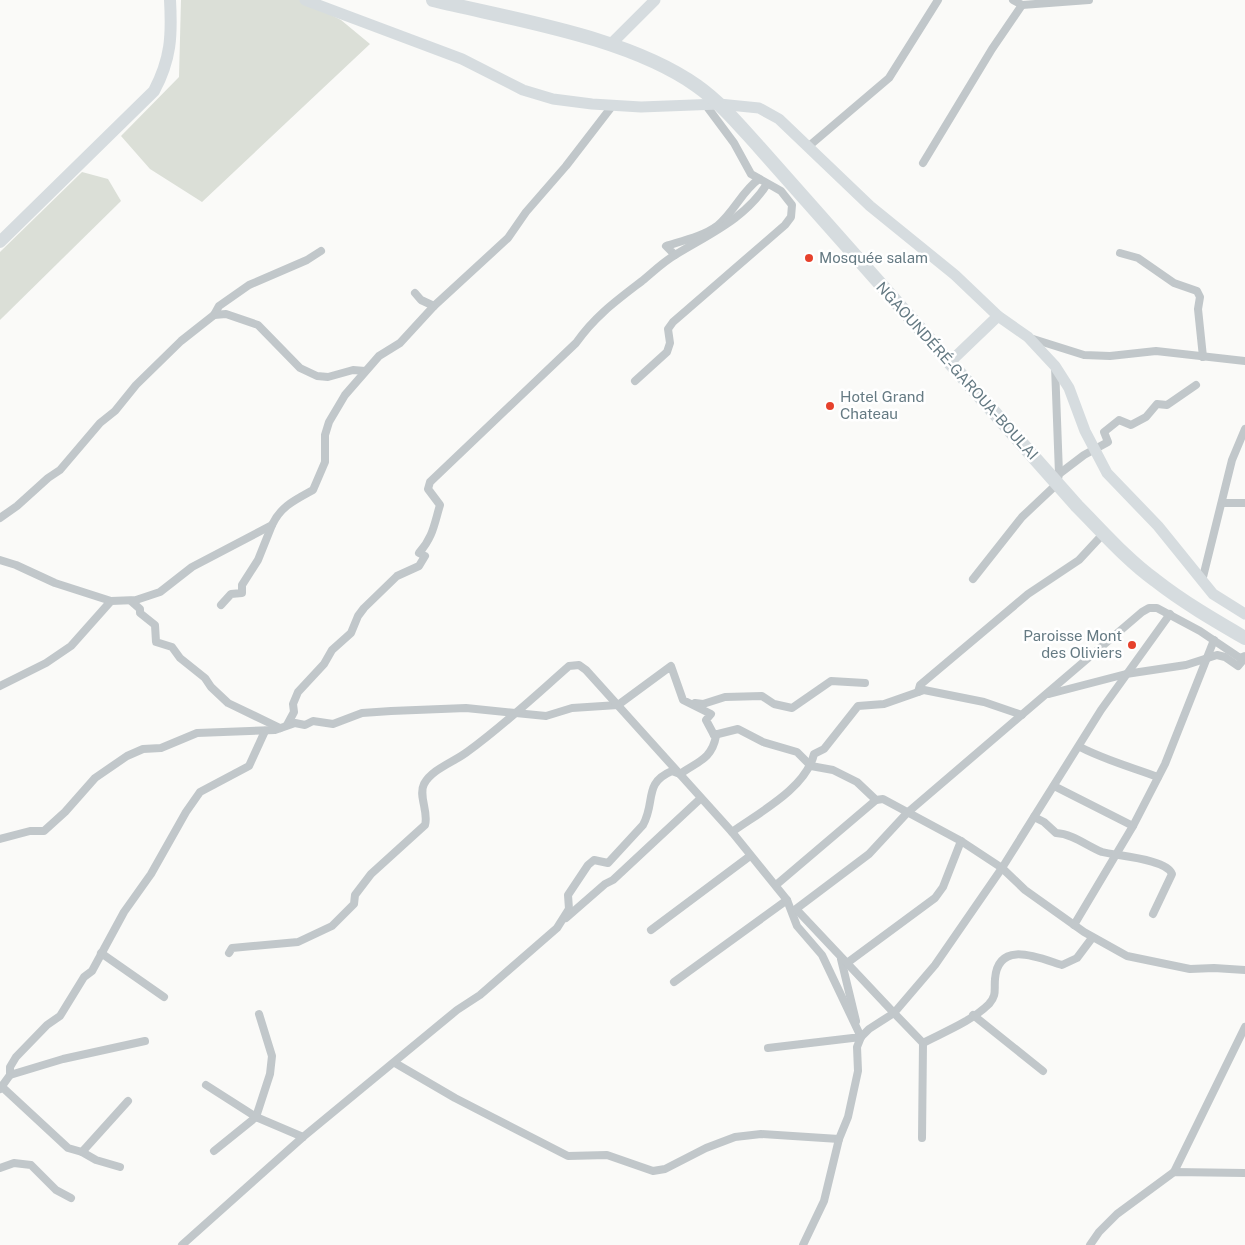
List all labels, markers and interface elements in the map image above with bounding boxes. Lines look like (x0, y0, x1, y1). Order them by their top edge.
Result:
place label: Mosquée salam (819, 249, 928, 266)
marker: Mosquée salam (803, 252, 815, 264)
street label: NGAOUNDÉRÉ-GAROUA-BOULAI (873, 278, 1042, 463)
place label: Hotel Grand Chateau (840, 388, 924, 422)
marker: Hotel Grand Chateau (824, 400, 836, 412)
place label: Paroisse Mont des Oliviers (1023, 627, 1122, 661)
marker: Paroisse Mont des Oliviers (1126, 639, 1138, 651)

